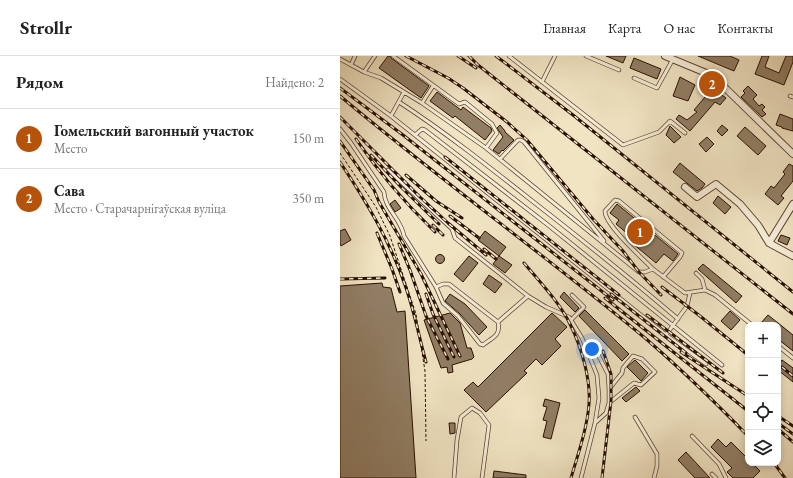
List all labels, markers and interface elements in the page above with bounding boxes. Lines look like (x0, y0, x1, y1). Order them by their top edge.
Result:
text: Strollr (20, 15, 72, 40)
text: Главная (543, 19, 586, 37)
text: Карта (608, 19, 641, 37)
text: О нас (663, 19, 695, 37)
text: Контакты (717, 19, 773, 37)
pin: 2 (699, 69, 725, 99)
text: Рядом (16, 71, 64, 93)
text: Найдено: 2 (265, 74, 324, 91)
text: Гомельский вагонный участок (54, 121, 254, 140)
text: 1 (26, 130, 32, 147)
text: 150 m (293, 130, 324, 147)
text: Место (54, 140, 87, 157)
text: Сава (54, 181, 85, 200)
text: 2 (26, 190, 32, 207)
text: 350 m (293, 190, 324, 207)
text: Место · Старачарнігаўская вуліца (54, 200, 226, 217)
pin: 1 (627, 217, 653, 247)
map controls (745, 322, 781, 466)
button: + (745, 322, 781, 358)
your location (582, 339, 602, 359)
button: − (745, 358, 781, 394)
button: locate (745, 394, 781, 430)
button: layers (745, 430, 781, 466)

